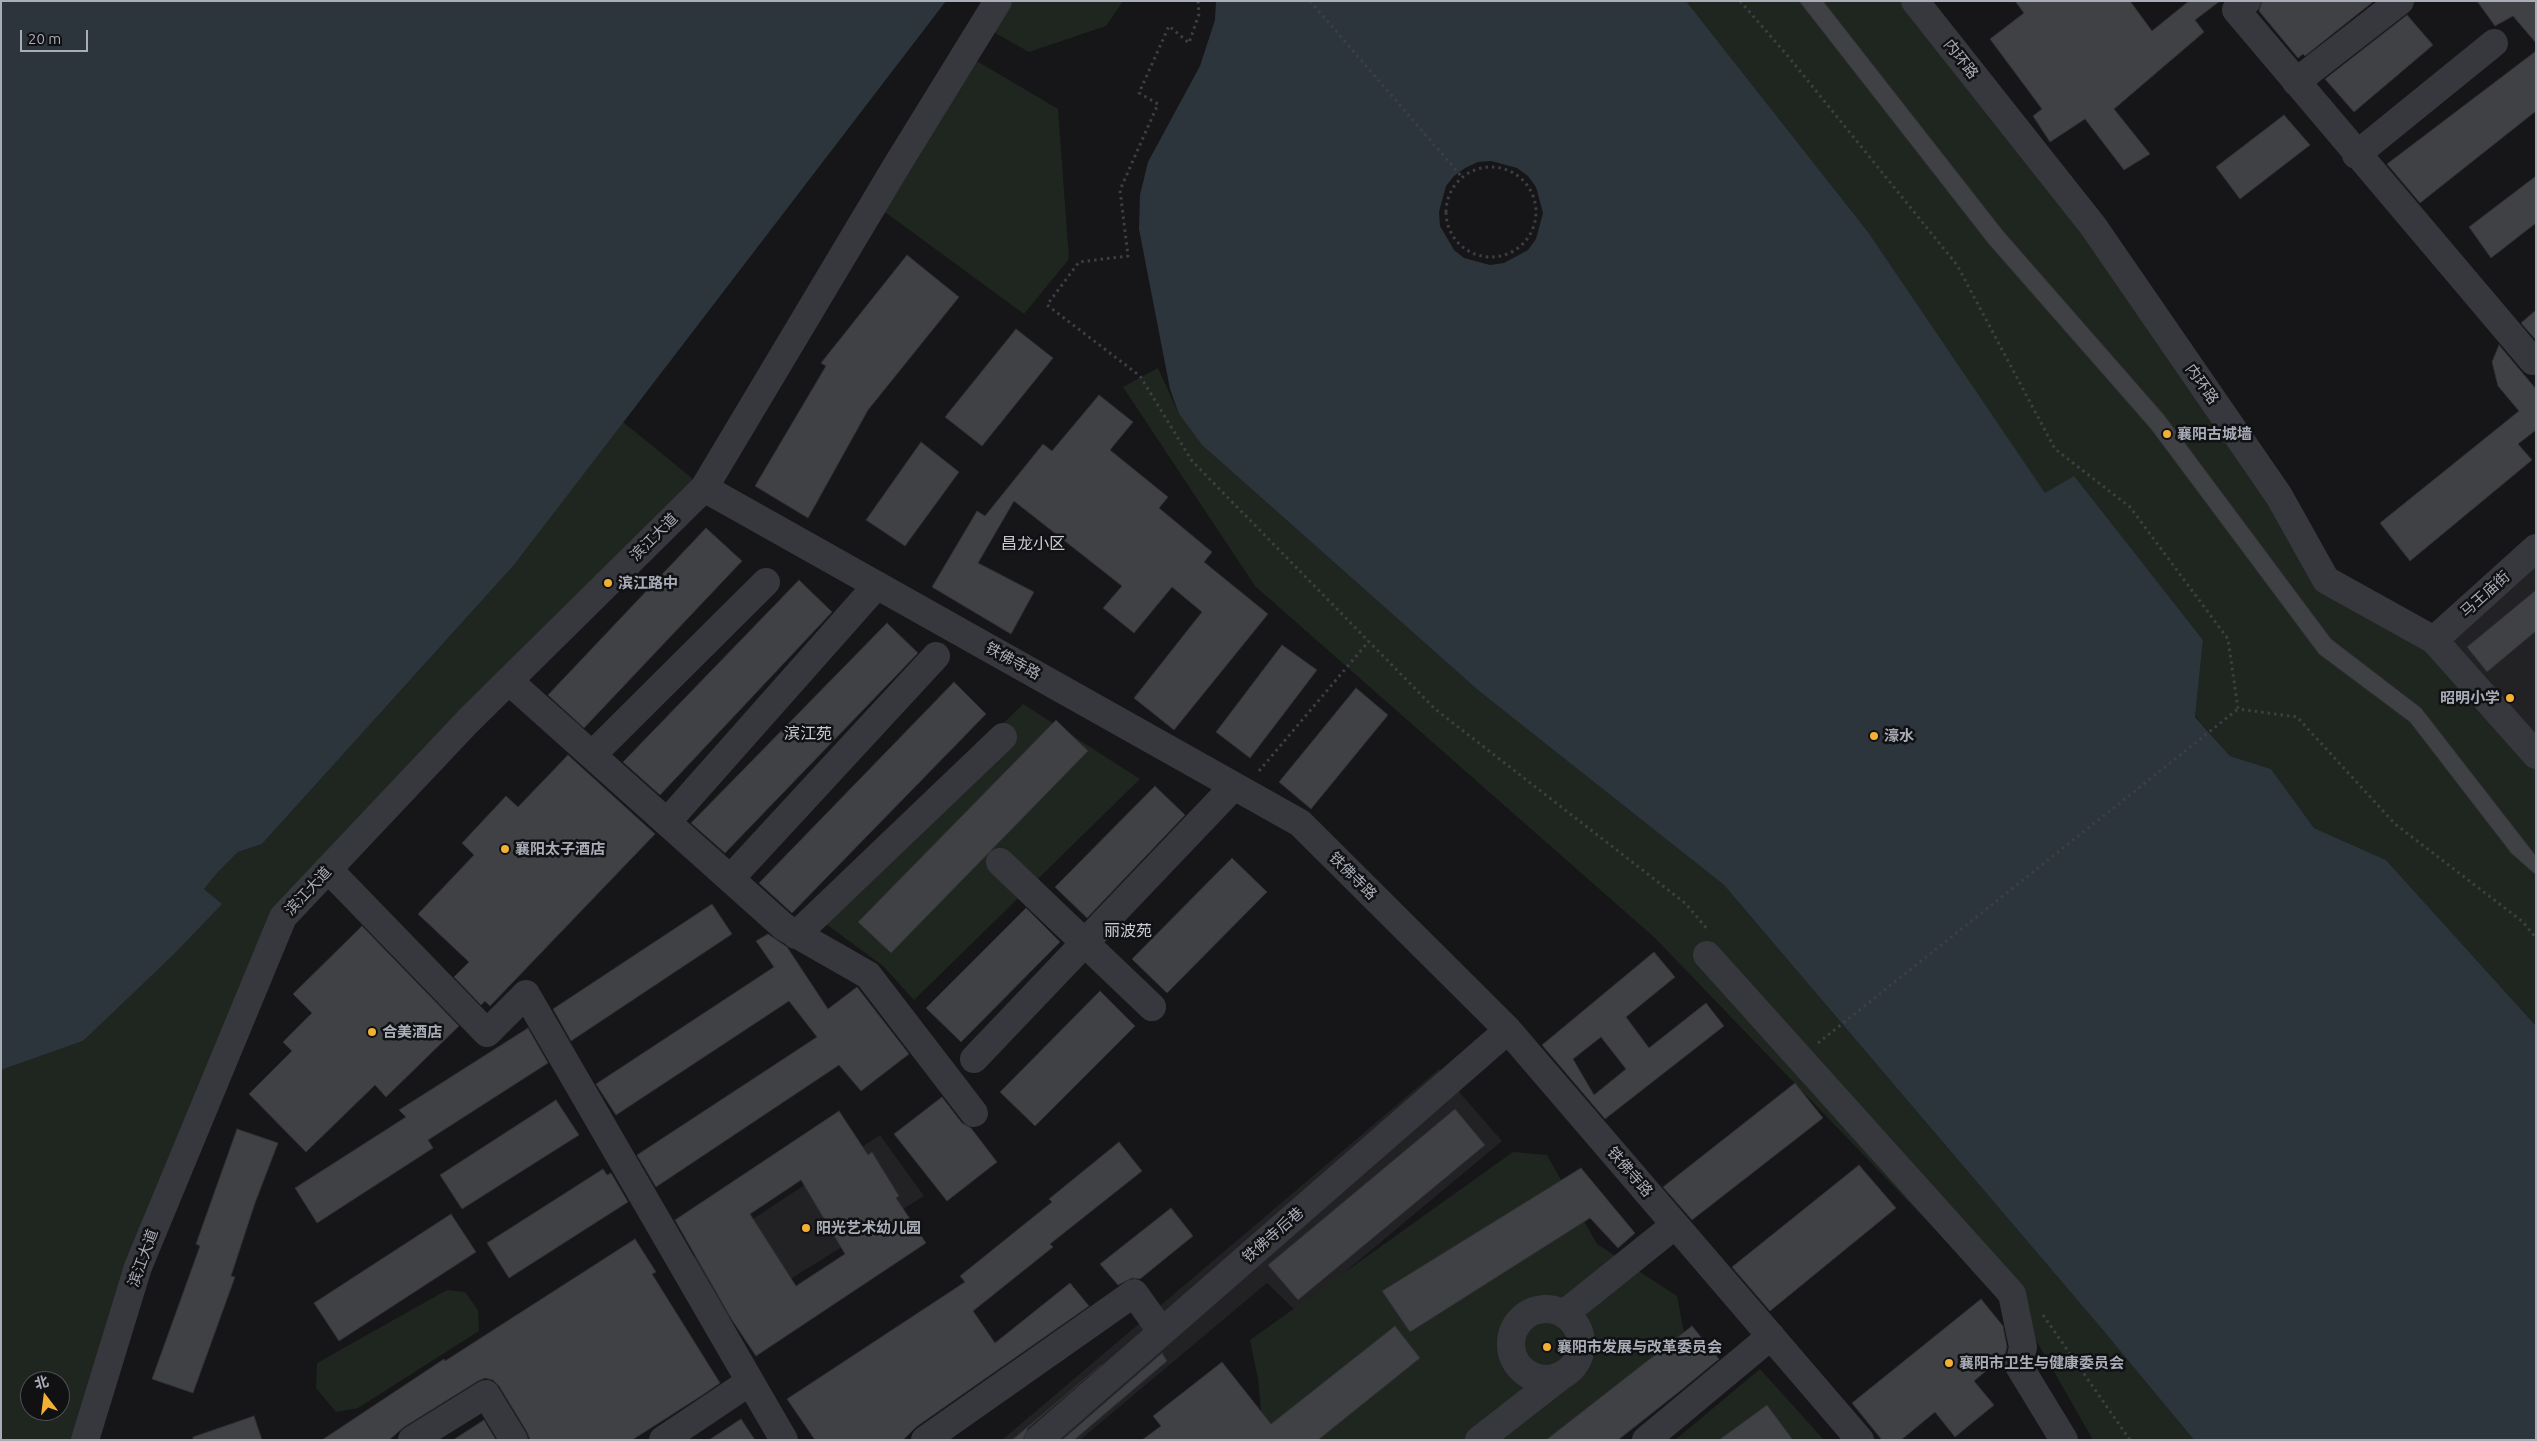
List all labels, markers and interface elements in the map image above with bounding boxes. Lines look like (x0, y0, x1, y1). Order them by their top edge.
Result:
scale bar (22, 20, 90, 52)
text: 20 m (28, 30, 61, 47)
street label: 内环路 (1940, 36, 1982, 82)
street label: 内环路 (2182, 360, 2222, 408)
place label: 襄阳古城墙 (2177, 425, 2252, 443)
marker: 襄阳古城墙 (2161, 428, 2173, 440)
street label: 滨江大道 (626, 509, 682, 565)
district label: 昌龙小区 (1001, 534, 1065, 554)
street label: 马王庙街 (2457, 567, 2513, 621)
place label: 滨江路中 (618, 574, 678, 592)
marker: 滨江路中 (602, 577, 614, 589)
street label: 铁佛寺路 (982, 639, 1044, 683)
place label: 昭明小学 (2440, 689, 2500, 707)
marker: 昭明小学 (2504, 692, 2516, 704)
district label: 滨江苑 (784, 724, 832, 744)
place label: 濠水 (1884, 727, 1914, 745)
marker: 濠水 (1868, 730, 1880, 742)
place label: 襄阳太子酒店 (515, 840, 605, 858)
marker: 襄阳太子酒店 (499, 843, 511, 855)
street label: 铁佛寺路 (1325, 848, 1381, 904)
street label: 滨江大道 (281, 863, 335, 919)
district label: 丽波苑 (1104, 921, 1152, 941)
place label: 合美酒店 (382, 1023, 442, 1041)
marker: 合美酒店 (366, 1026, 378, 1038)
street label: 铁佛寺路 (1604, 1143, 1656, 1201)
street label: 铁佛寺后巷 (1239, 1204, 1307, 1266)
place label: 阳光艺术幼儿园 (816, 1219, 921, 1237)
marker: 阳光艺术幼儿园 (800, 1222, 812, 1234)
street label: 滨江大道 (124, 1227, 162, 1289)
place label: 襄阳市发展与改革委员会 (1557, 1338, 1722, 1356)
marker: 襄阳市发展与改革委员会 (1541, 1341, 1553, 1353)
place label: 襄阳市卫生与健康委员会 (1959, 1354, 2124, 1372)
marker: 襄阳市卫生与健康委员会 (1943, 1357, 1955, 1369)
north arrow (20, 1371, 70, 1421)
text: 北 (33, 1373, 50, 1392)

